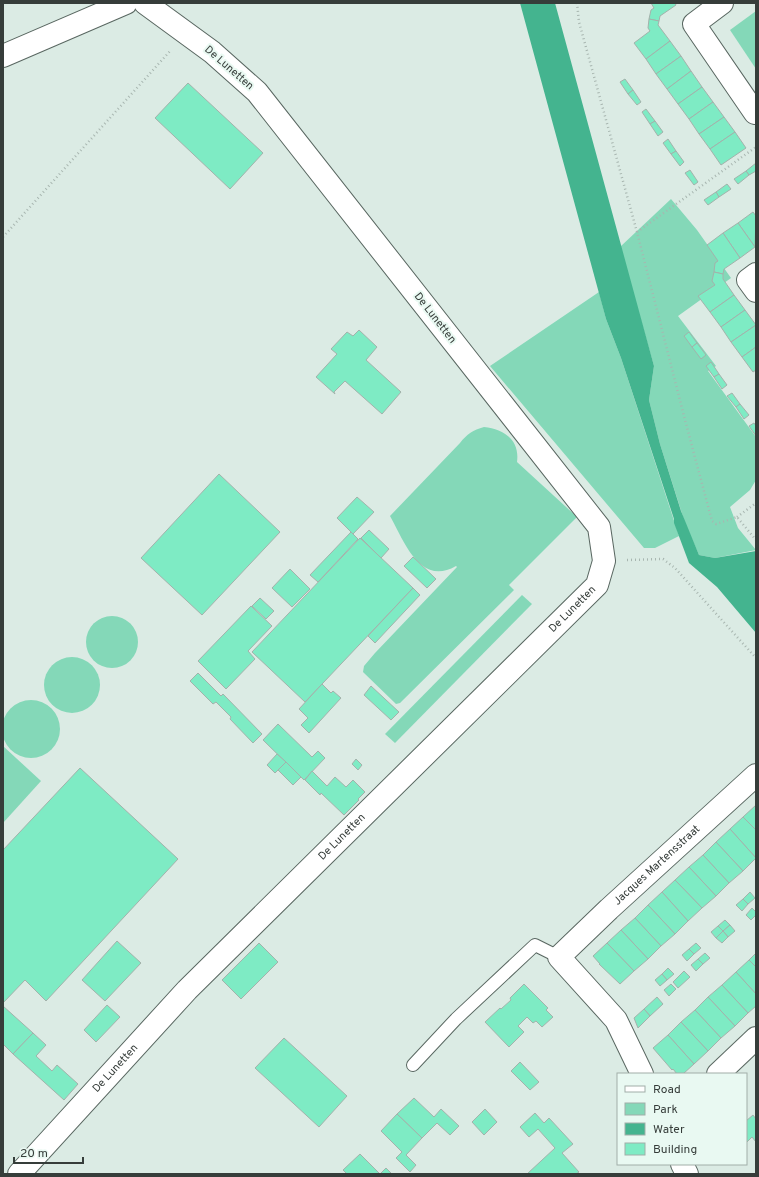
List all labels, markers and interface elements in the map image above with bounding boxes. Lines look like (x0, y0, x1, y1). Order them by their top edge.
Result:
street label: De Lunetten (201, 43, 257, 93)
street label: De Lunetten (411, 290, 459, 346)
street label: De Lunetten (546, 583, 599, 636)
street label: De Lunetten (315, 811, 369, 863)
street label: Jacques Martensstraat (611, 822, 703, 908)
street label: De Lunetten (90, 1041, 141, 1096)
legend (617, 1073, 747, 1165)
text: Road (653, 1082, 681, 1098)
text: Park (653, 1102, 678, 1118)
text: Water (653, 1122, 685, 1138)
scale bar (14, 1139, 83, 1165)
text: Building (653, 1142, 697, 1158)
text: 20 m (20, 1146, 48, 1162)

